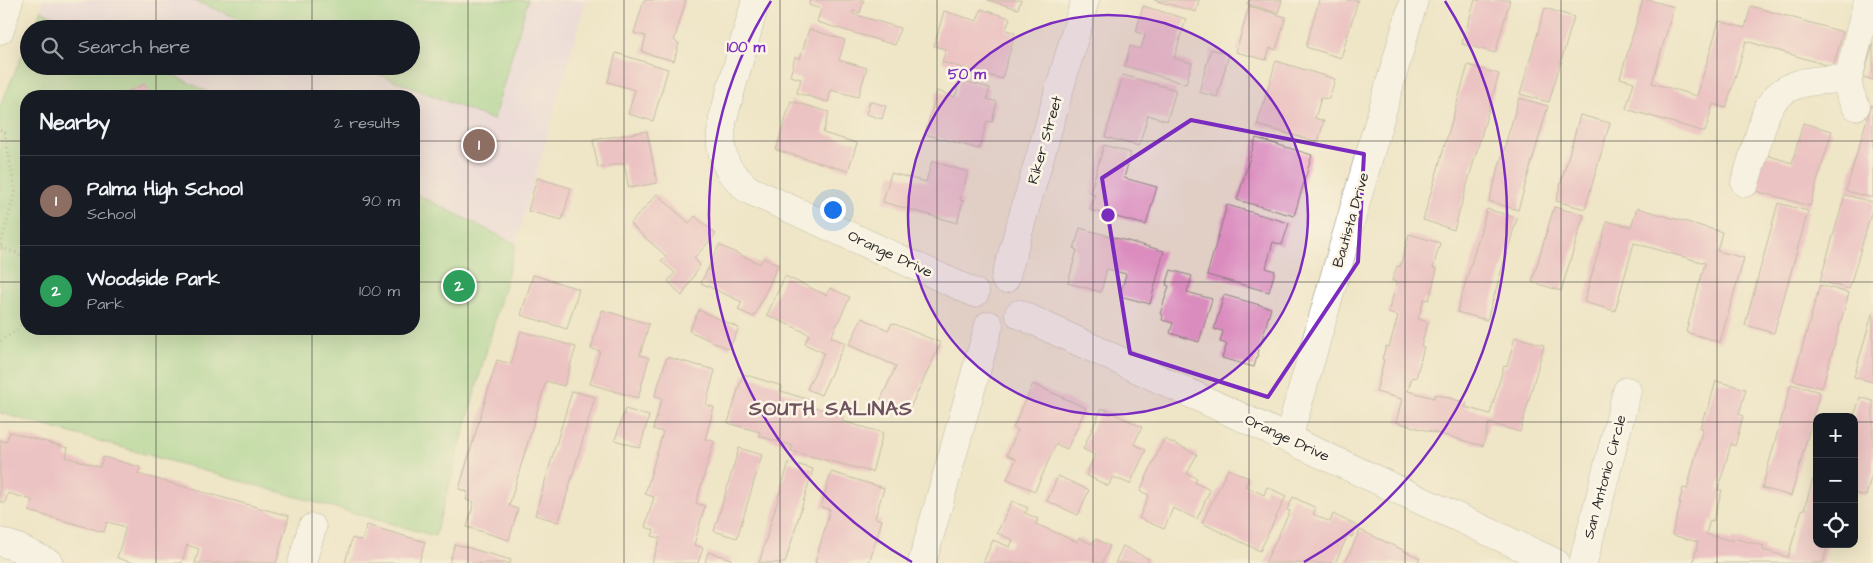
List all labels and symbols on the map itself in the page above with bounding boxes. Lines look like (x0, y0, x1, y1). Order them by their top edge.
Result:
text: 100 m (727, 37, 766, 58)
text: 50 m (948, 64, 986, 85)
street label: Riker Street (1022, 93, 1068, 187)
pin: 1 (463, 126, 495, 164)
street label: Bautista Drive (1327, 170, 1375, 270)
your location (820, 197, 846, 223)
centre of rings (1099, 206, 1117, 224)
street label: Orange Drive (844, 225, 936, 284)
pin: 2 (443, 267, 475, 305)
district label: SOUTH SALINAS (748, 395, 913, 423)
street label: Orange Drive (1241, 409, 1333, 468)
street label: San Antonio Circle (1578, 413, 1632, 541)

